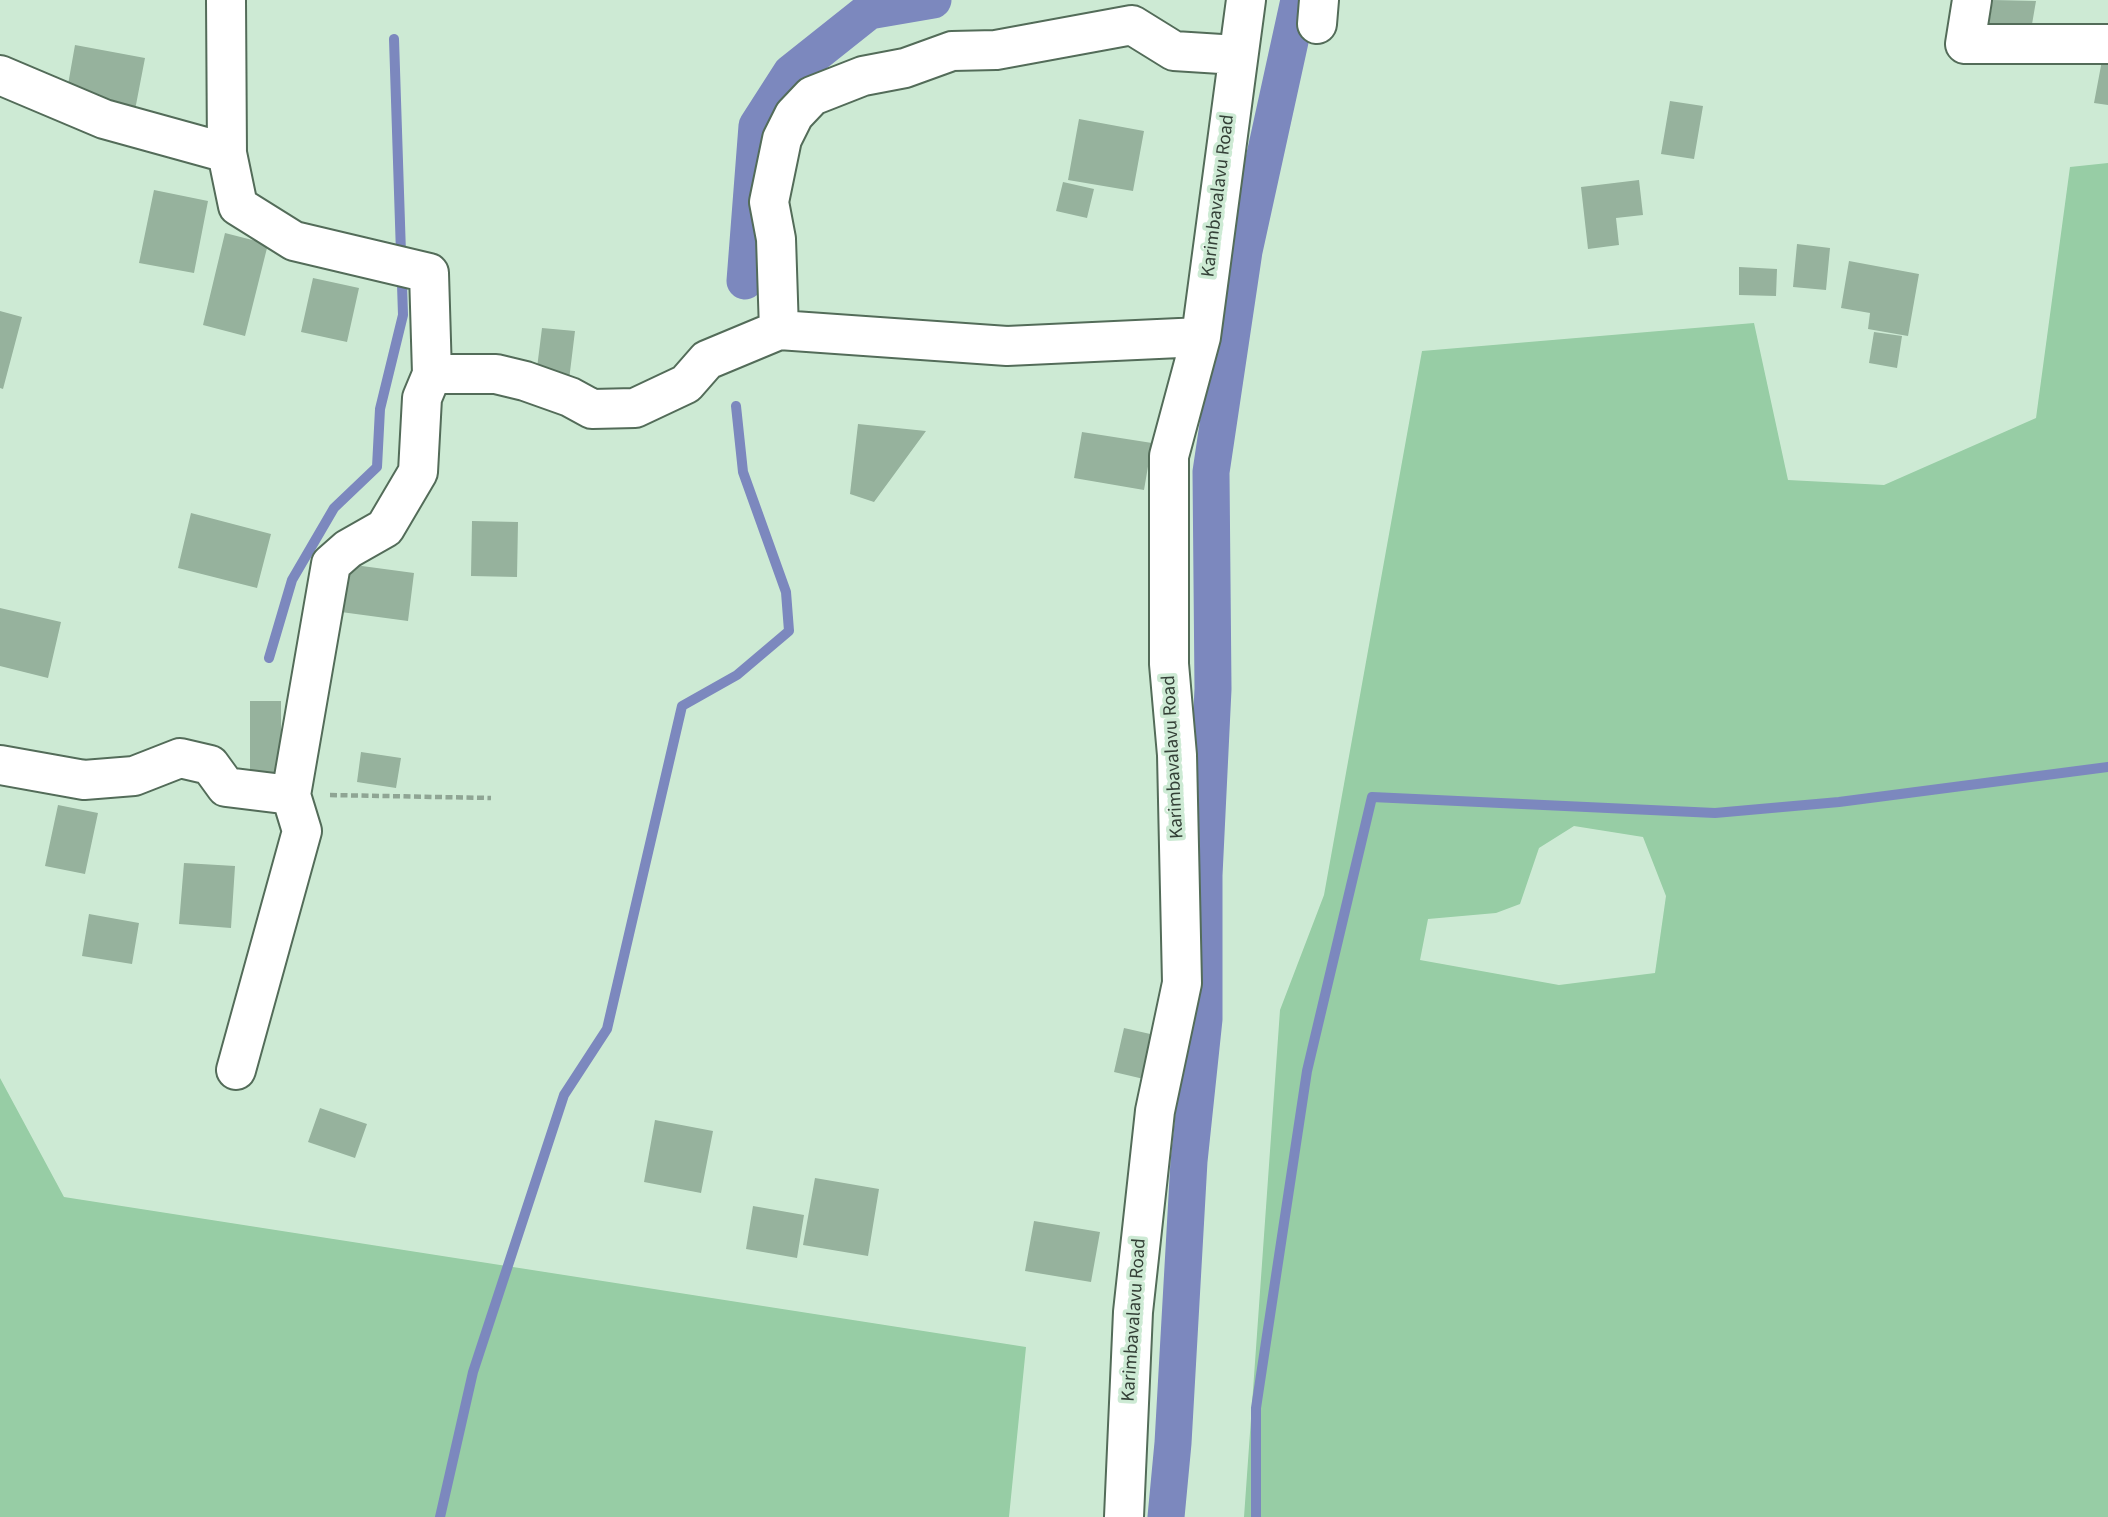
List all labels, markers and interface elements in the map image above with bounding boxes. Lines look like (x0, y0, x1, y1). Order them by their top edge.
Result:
street label: Karimbavalavu Road (1198, 113, 1240, 279)
street label: Karimbavalavu Road (1158, 675, 1190, 839)
street label: Karimbavalavu Road (1118, 1238, 1152, 1402)

